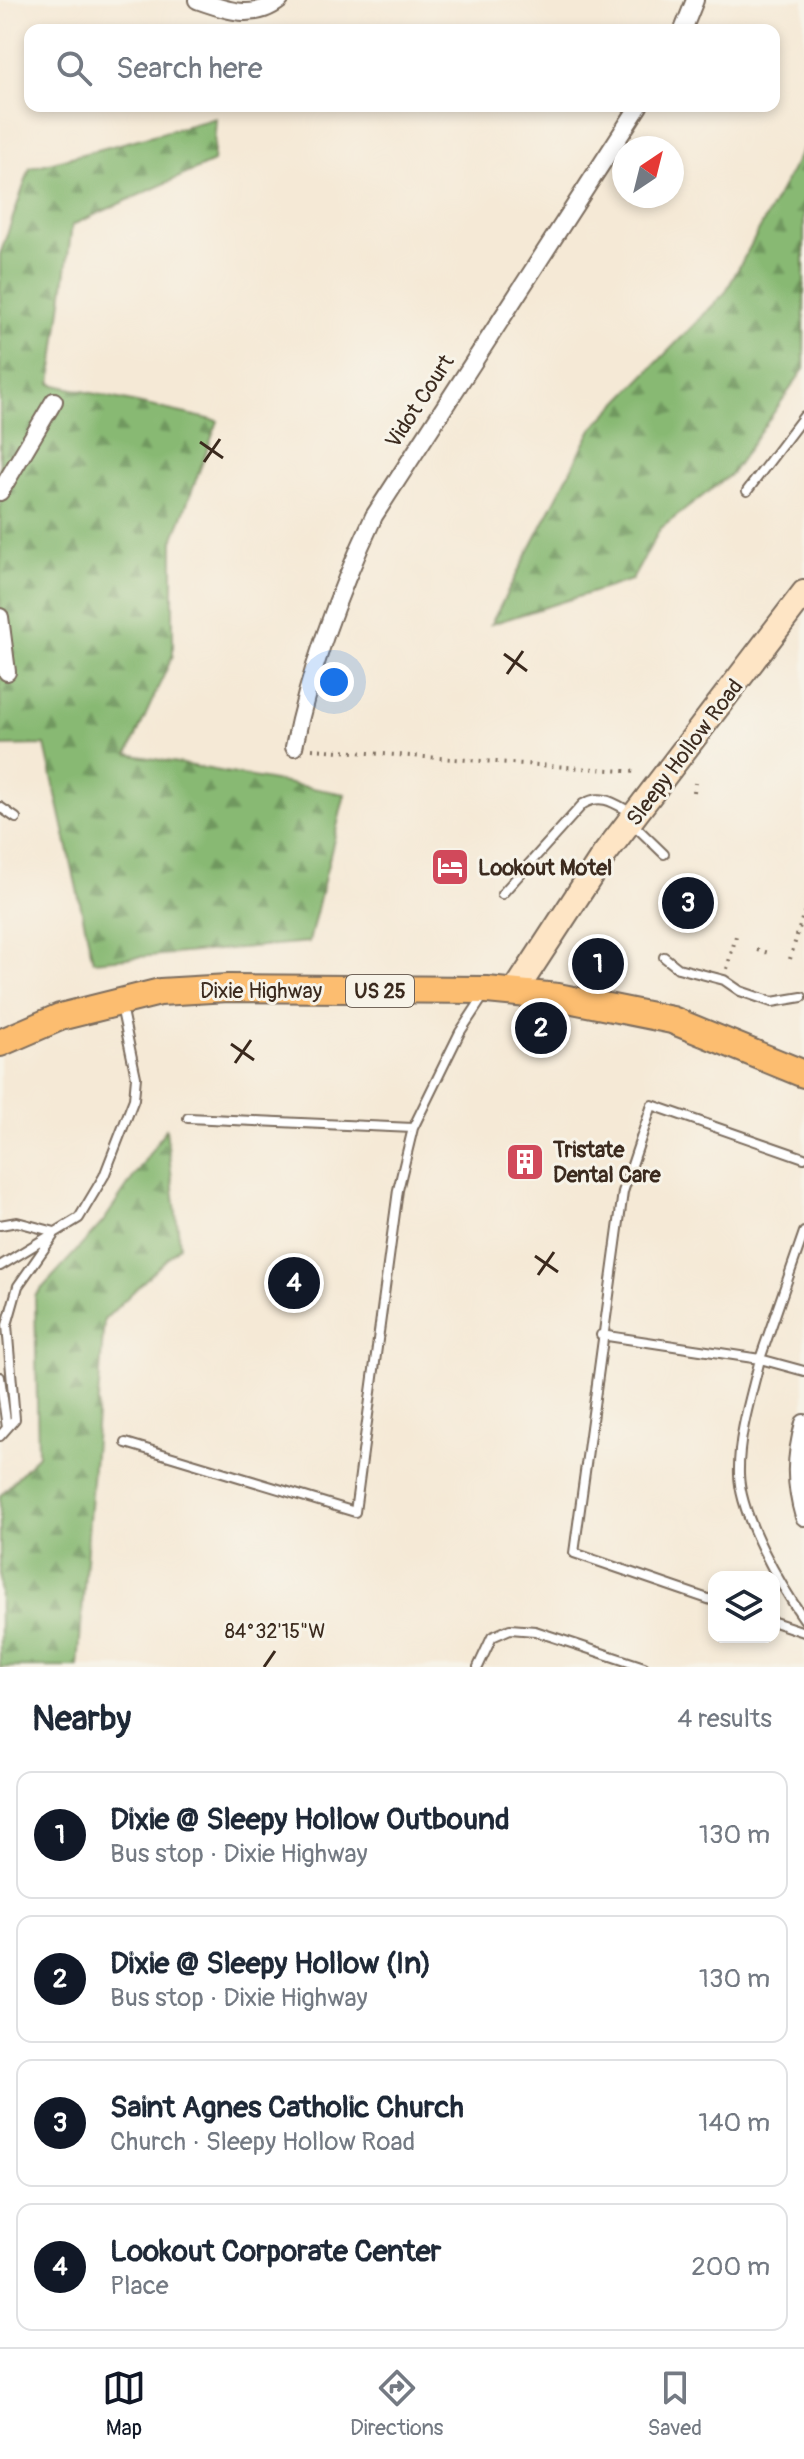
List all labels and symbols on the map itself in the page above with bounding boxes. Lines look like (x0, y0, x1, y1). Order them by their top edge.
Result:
north arrow (612, 136, 684, 208)
street label: Vidot Court (379, 349, 461, 454)
your location (314, 662, 354, 702)
street label: Sleepy Hollow Road (620, 673, 749, 832)
hotel icon: Lookout Motel (429, 846, 471, 888)
place label: Lookout Motel (478, 854, 612, 882)
pin: 3 (662, 873, 714, 933)
pin: 1 (572, 934, 624, 994)
road number: US 25 (346, 975, 414, 1007)
street label: Dixie Highway (200, 977, 322, 1005)
pin: 2 (515, 998, 567, 1058)
place label: Tristate Dental Care (552, 1136, 662, 1189)
building icon: Tristate Dental Care (504, 1141, 546, 1183)
pin: 4 (268, 1253, 320, 1313)
text: 84°32'15"W (225, 1619, 325, 1644)

